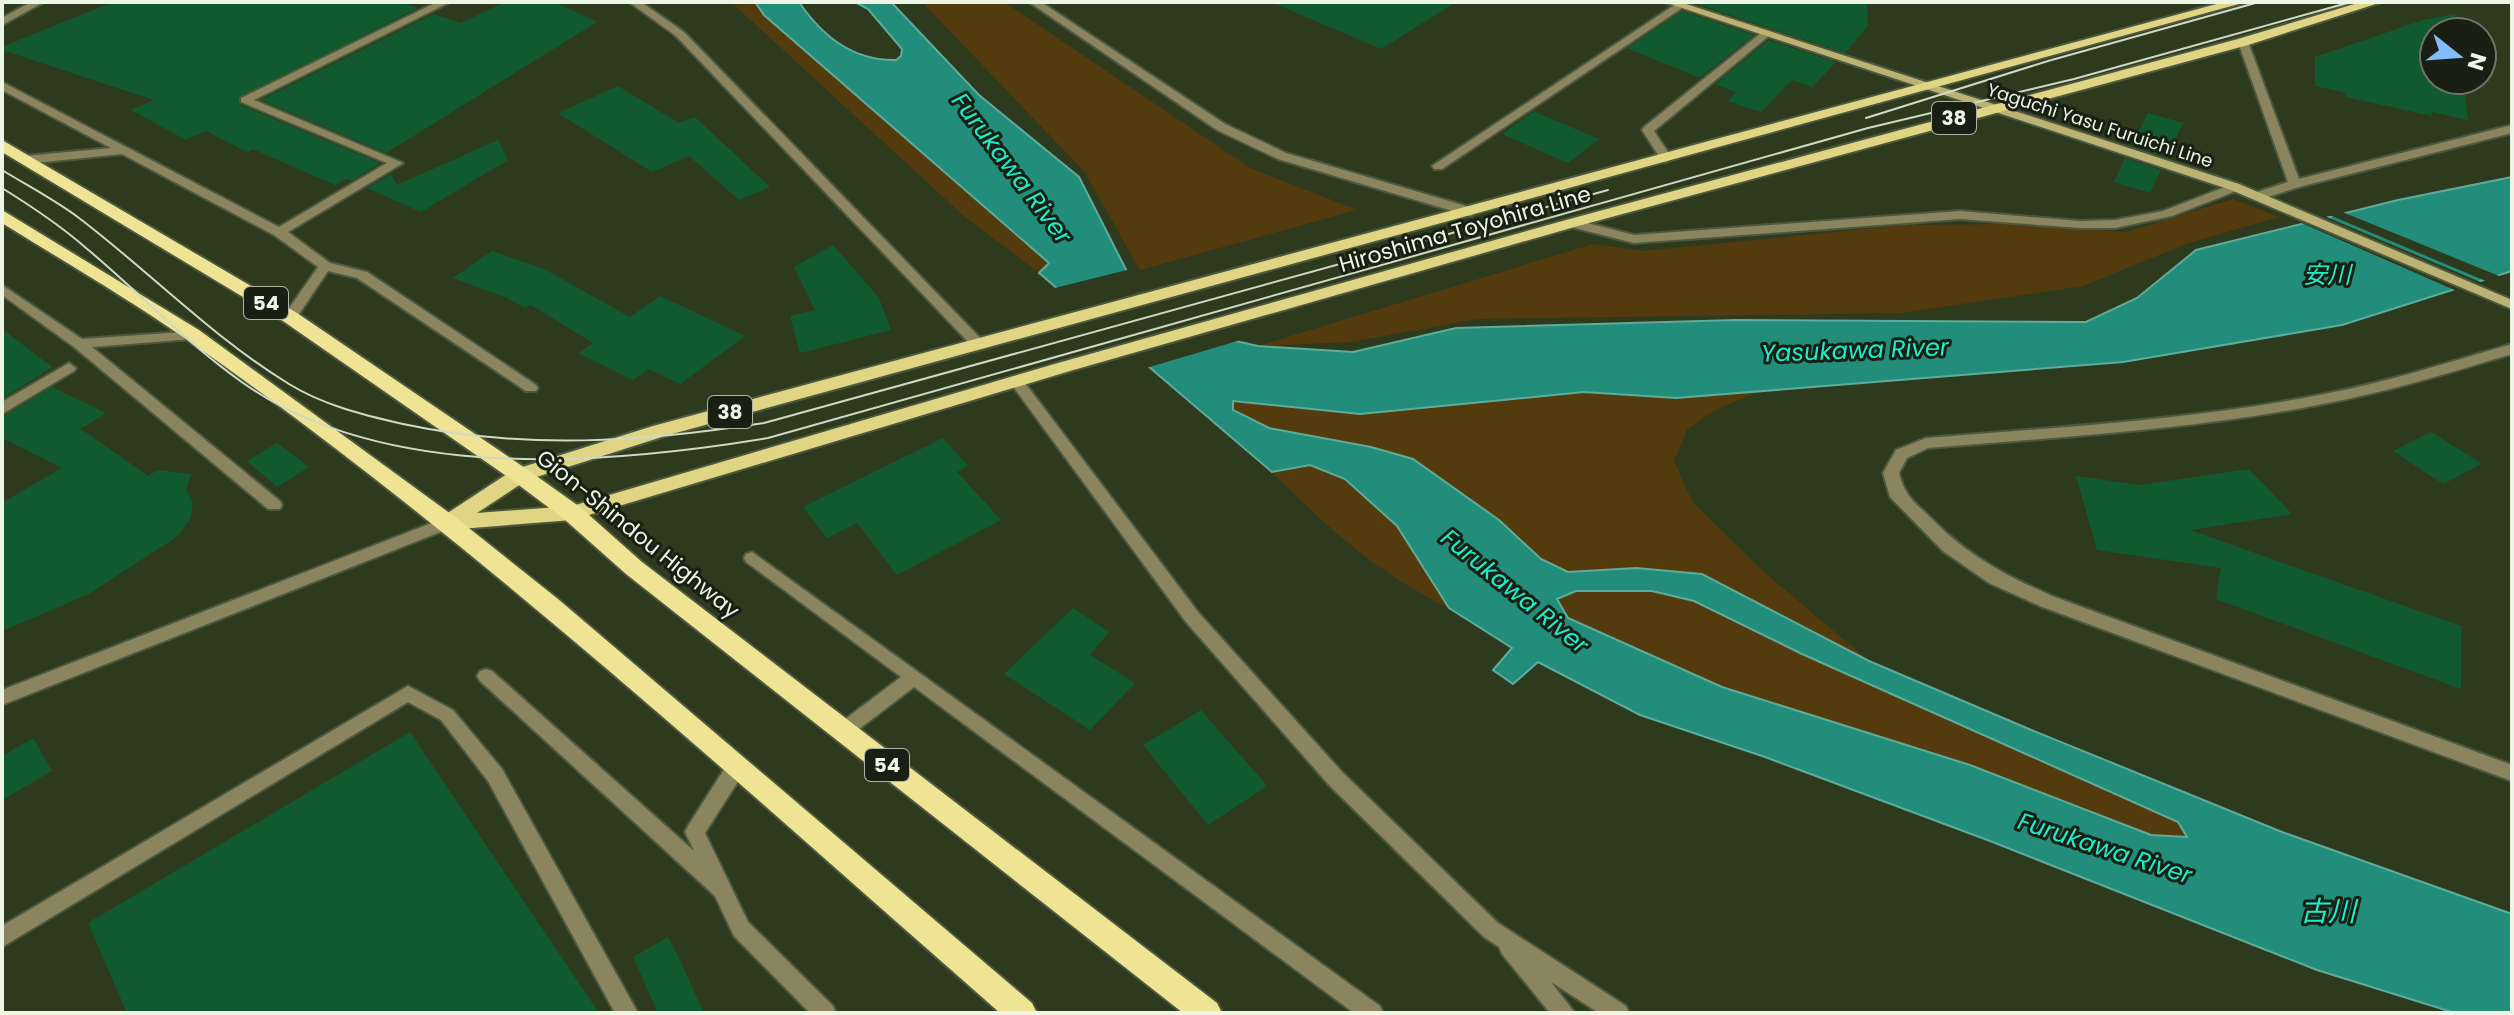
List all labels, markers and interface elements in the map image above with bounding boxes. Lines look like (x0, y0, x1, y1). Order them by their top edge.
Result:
north arrow (2418, 16, 2498, 96)
text: N (2459, 49, 2494, 74)
street label: Yaguchi Yasu Furuichi Line (1984, 77, 2216, 173)
water label: Furukawa River (944, 86, 1080, 251)
road number: 38 (1932, 102, 1976, 134)
street label: Hiroshima Toyohira Line (1335, 178, 1595, 280)
water label: 安川 (2303, 258, 2354, 291)
road number: 54 (244, 287, 288, 319)
water label: Yasukawa River (1761, 330, 1950, 370)
road number: 38 (708, 396, 752, 428)
street label: Gion-Shindou Highway (530, 442, 747, 626)
water label: Furukawa River (1434, 521, 1597, 661)
road number: 54 (865, 749, 909, 781)
water label: Furukawa River (2014, 804, 2197, 892)
water label: 古川 (2300, 892, 2359, 931)

